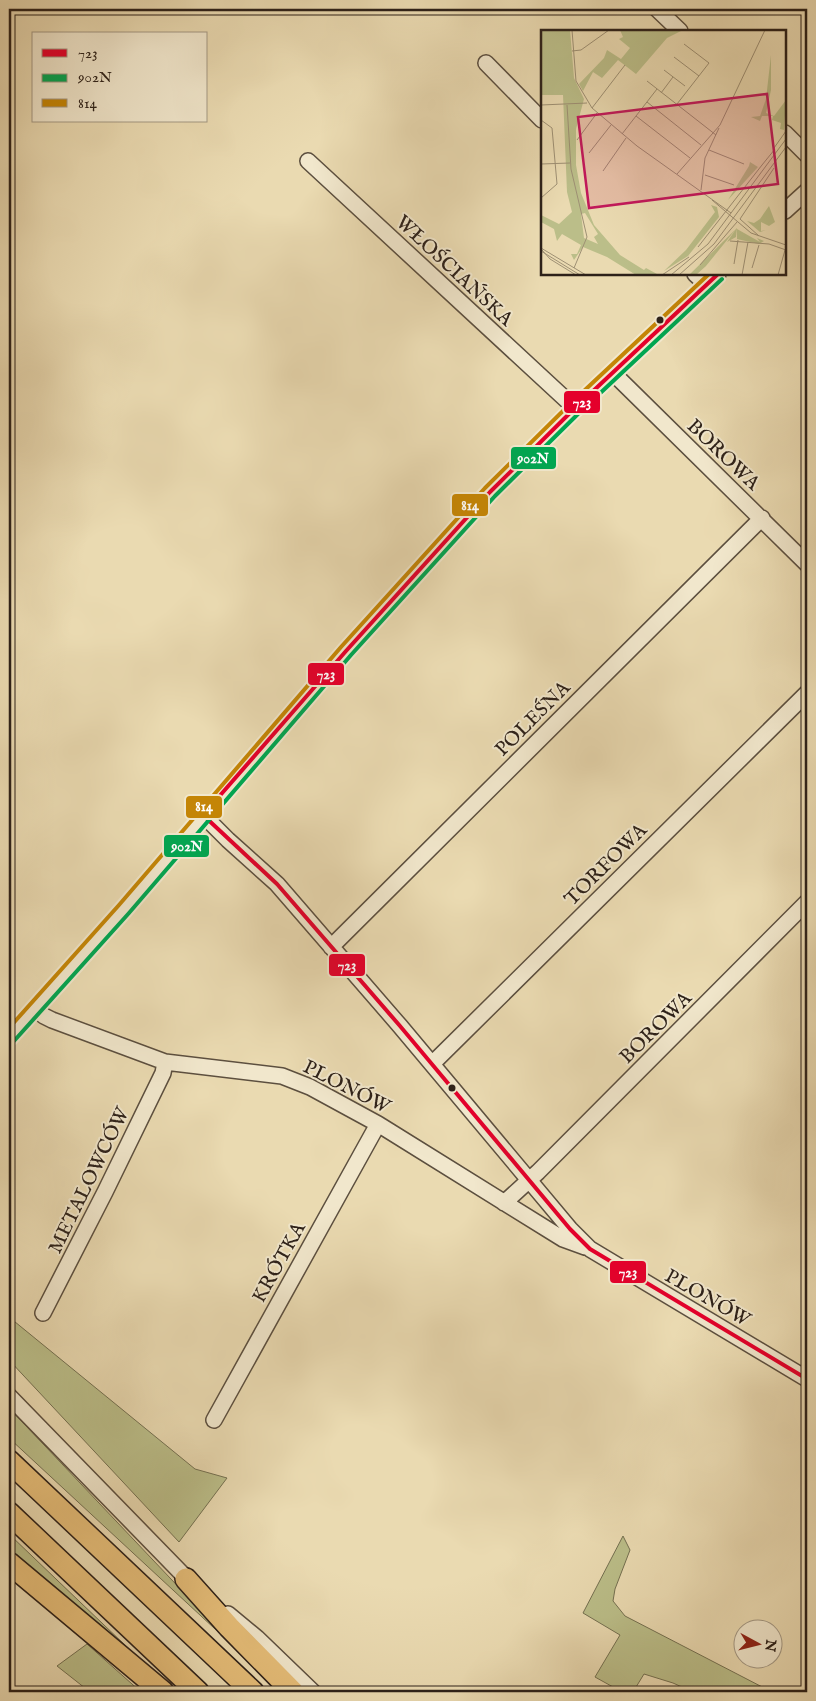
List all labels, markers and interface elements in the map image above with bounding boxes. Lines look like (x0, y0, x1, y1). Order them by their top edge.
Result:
inset map (541, 30, 786, 275)
legend (32, 32, 208, 122)
text: 723 (78, 44, 98, 63)
text: 902N (77, 68, 112, 87)
text: 814 (78, 94, 97, 113)
street label: WŁOŚCIAŃSKA (390, 210, 518, 332)
unlabelled marker (655, 315, 665, 325)
line badge: 723 (563, 390, 601, 414)
text: 723 (573, 394, 591, 412)
street label: BOROWA (681, 414, 765, 497)
line badge: 902N (510, 446, 557, 470)
text: 902N (516, 450, 549, 468)
line badge: 814 (451, 493, 489, 517)
text: 814 (461, 497, 480, 515)
line badge: 723 (307, 662, 345, 686)
text: 723 (317, 666, 335, 684)
street label: POLEŚNA (490, 676, 576, 762)
line badge: 814 (185, 795, 223, 819)
text: 814 (195, 798, 214, 816)
street label: TORFOWA (559, 818, 653, 912)
line badge: 902N (163, 834, 210, 858)
text: 902N (170, 838, 203, 856)
line badge: 723 (328, 953, 366, 977)
text: 723 (338, 957, 356, 975)
street label: BOROWA (615, 986, 698, 1070)
street label: PLONÓW (299, 1055, 395, 1120)
unlabelled marker (447, 1083, 457, 1093)
street label: METALOWCÓW (43, 1103, 136, 1258)
street label: KRÓTKA (247, 1218, 312, 1307)
line badge: 723 (609, 1260, 647, 1284)
text: 723 (619, 1264, 637, 1282)
street label: PLONÓW (660, 1264, 755, 1333)
north arrow (734, 1618, 784, 1668)
text: N (760, 1637, 780, 1653)

